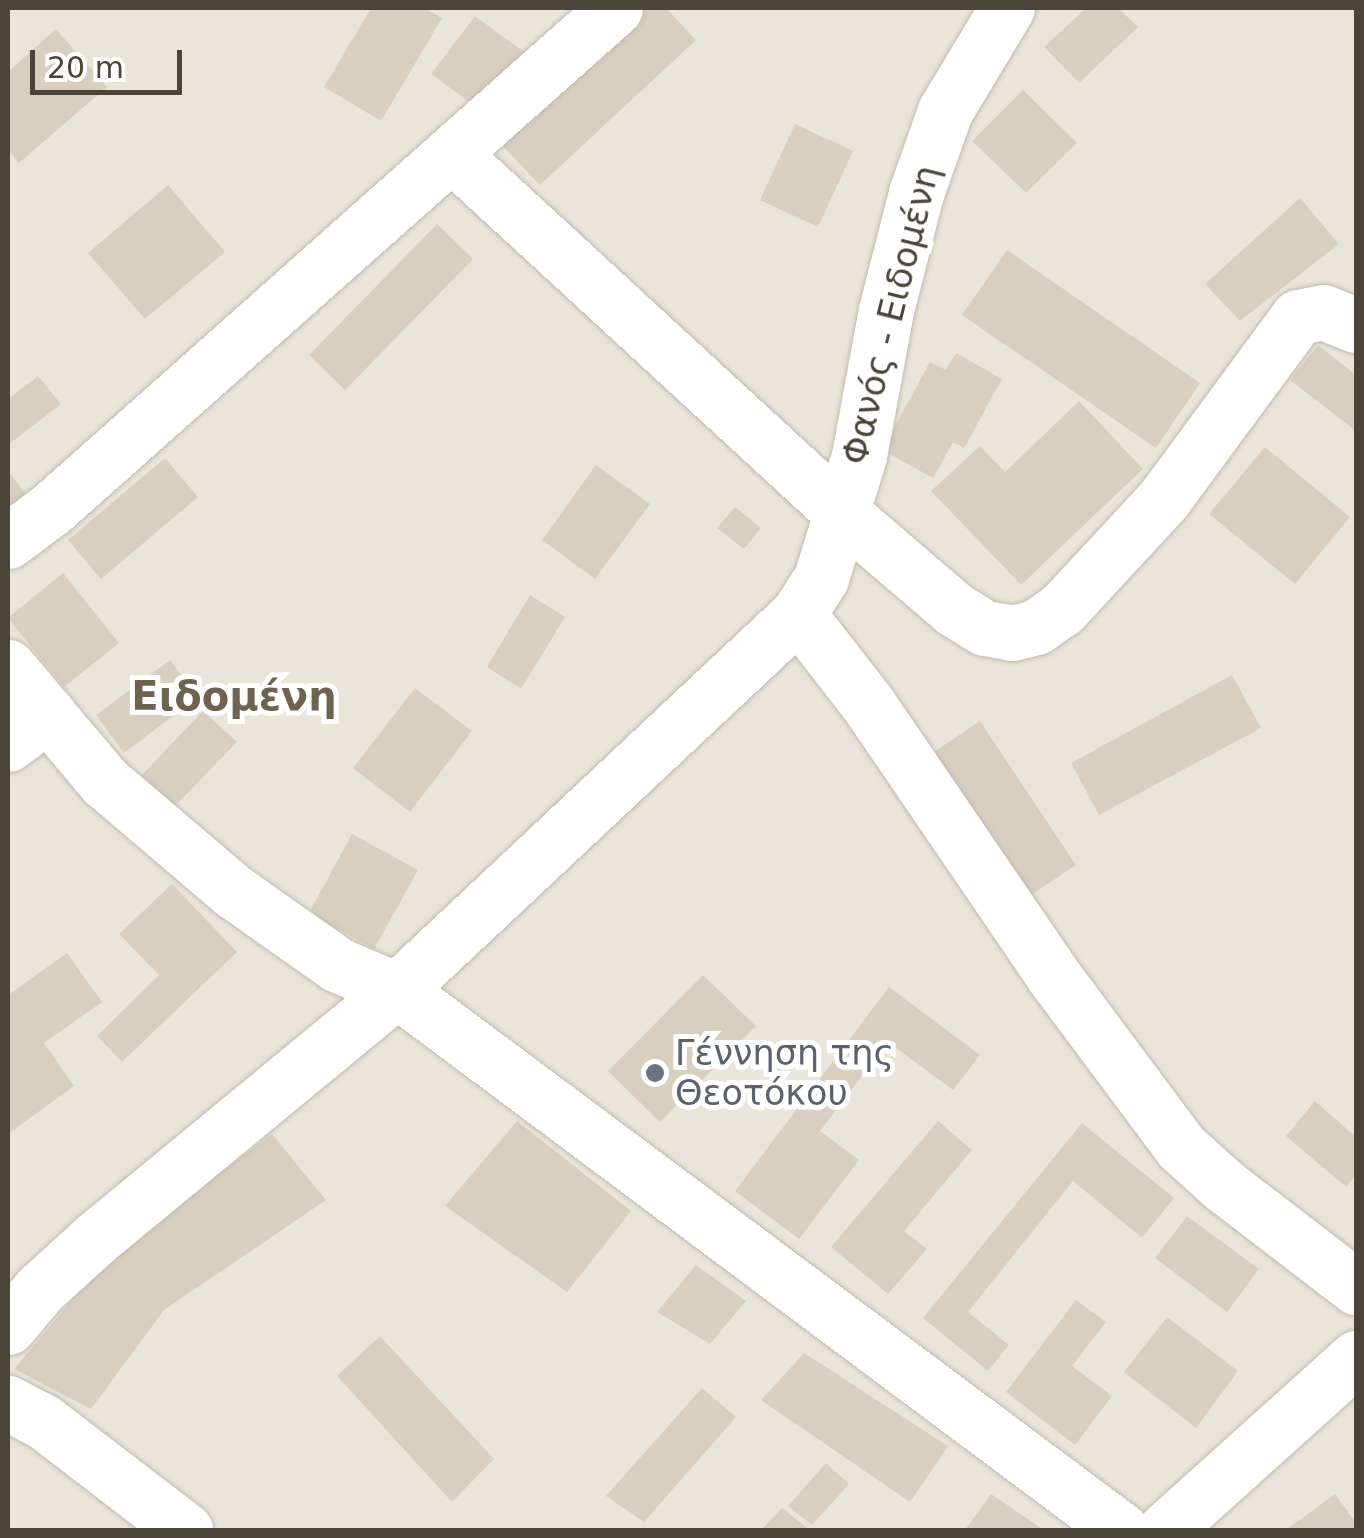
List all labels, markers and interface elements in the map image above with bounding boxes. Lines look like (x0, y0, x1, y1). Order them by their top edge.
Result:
scale bar (35, 30, 188, 92)
text: 20 m (47, 50, 124, 85)
street label: Φανός - Ειδομένη (834, 161, 948, 469)
district label: Ειδομένη (131, 672, 337, 720)
place label: Γέννηση της Θεοτόκου (675, 1032, 894, 1114)
marker: Γέννηση της Θεοτόκου (644, 1062, 666, 1084)

